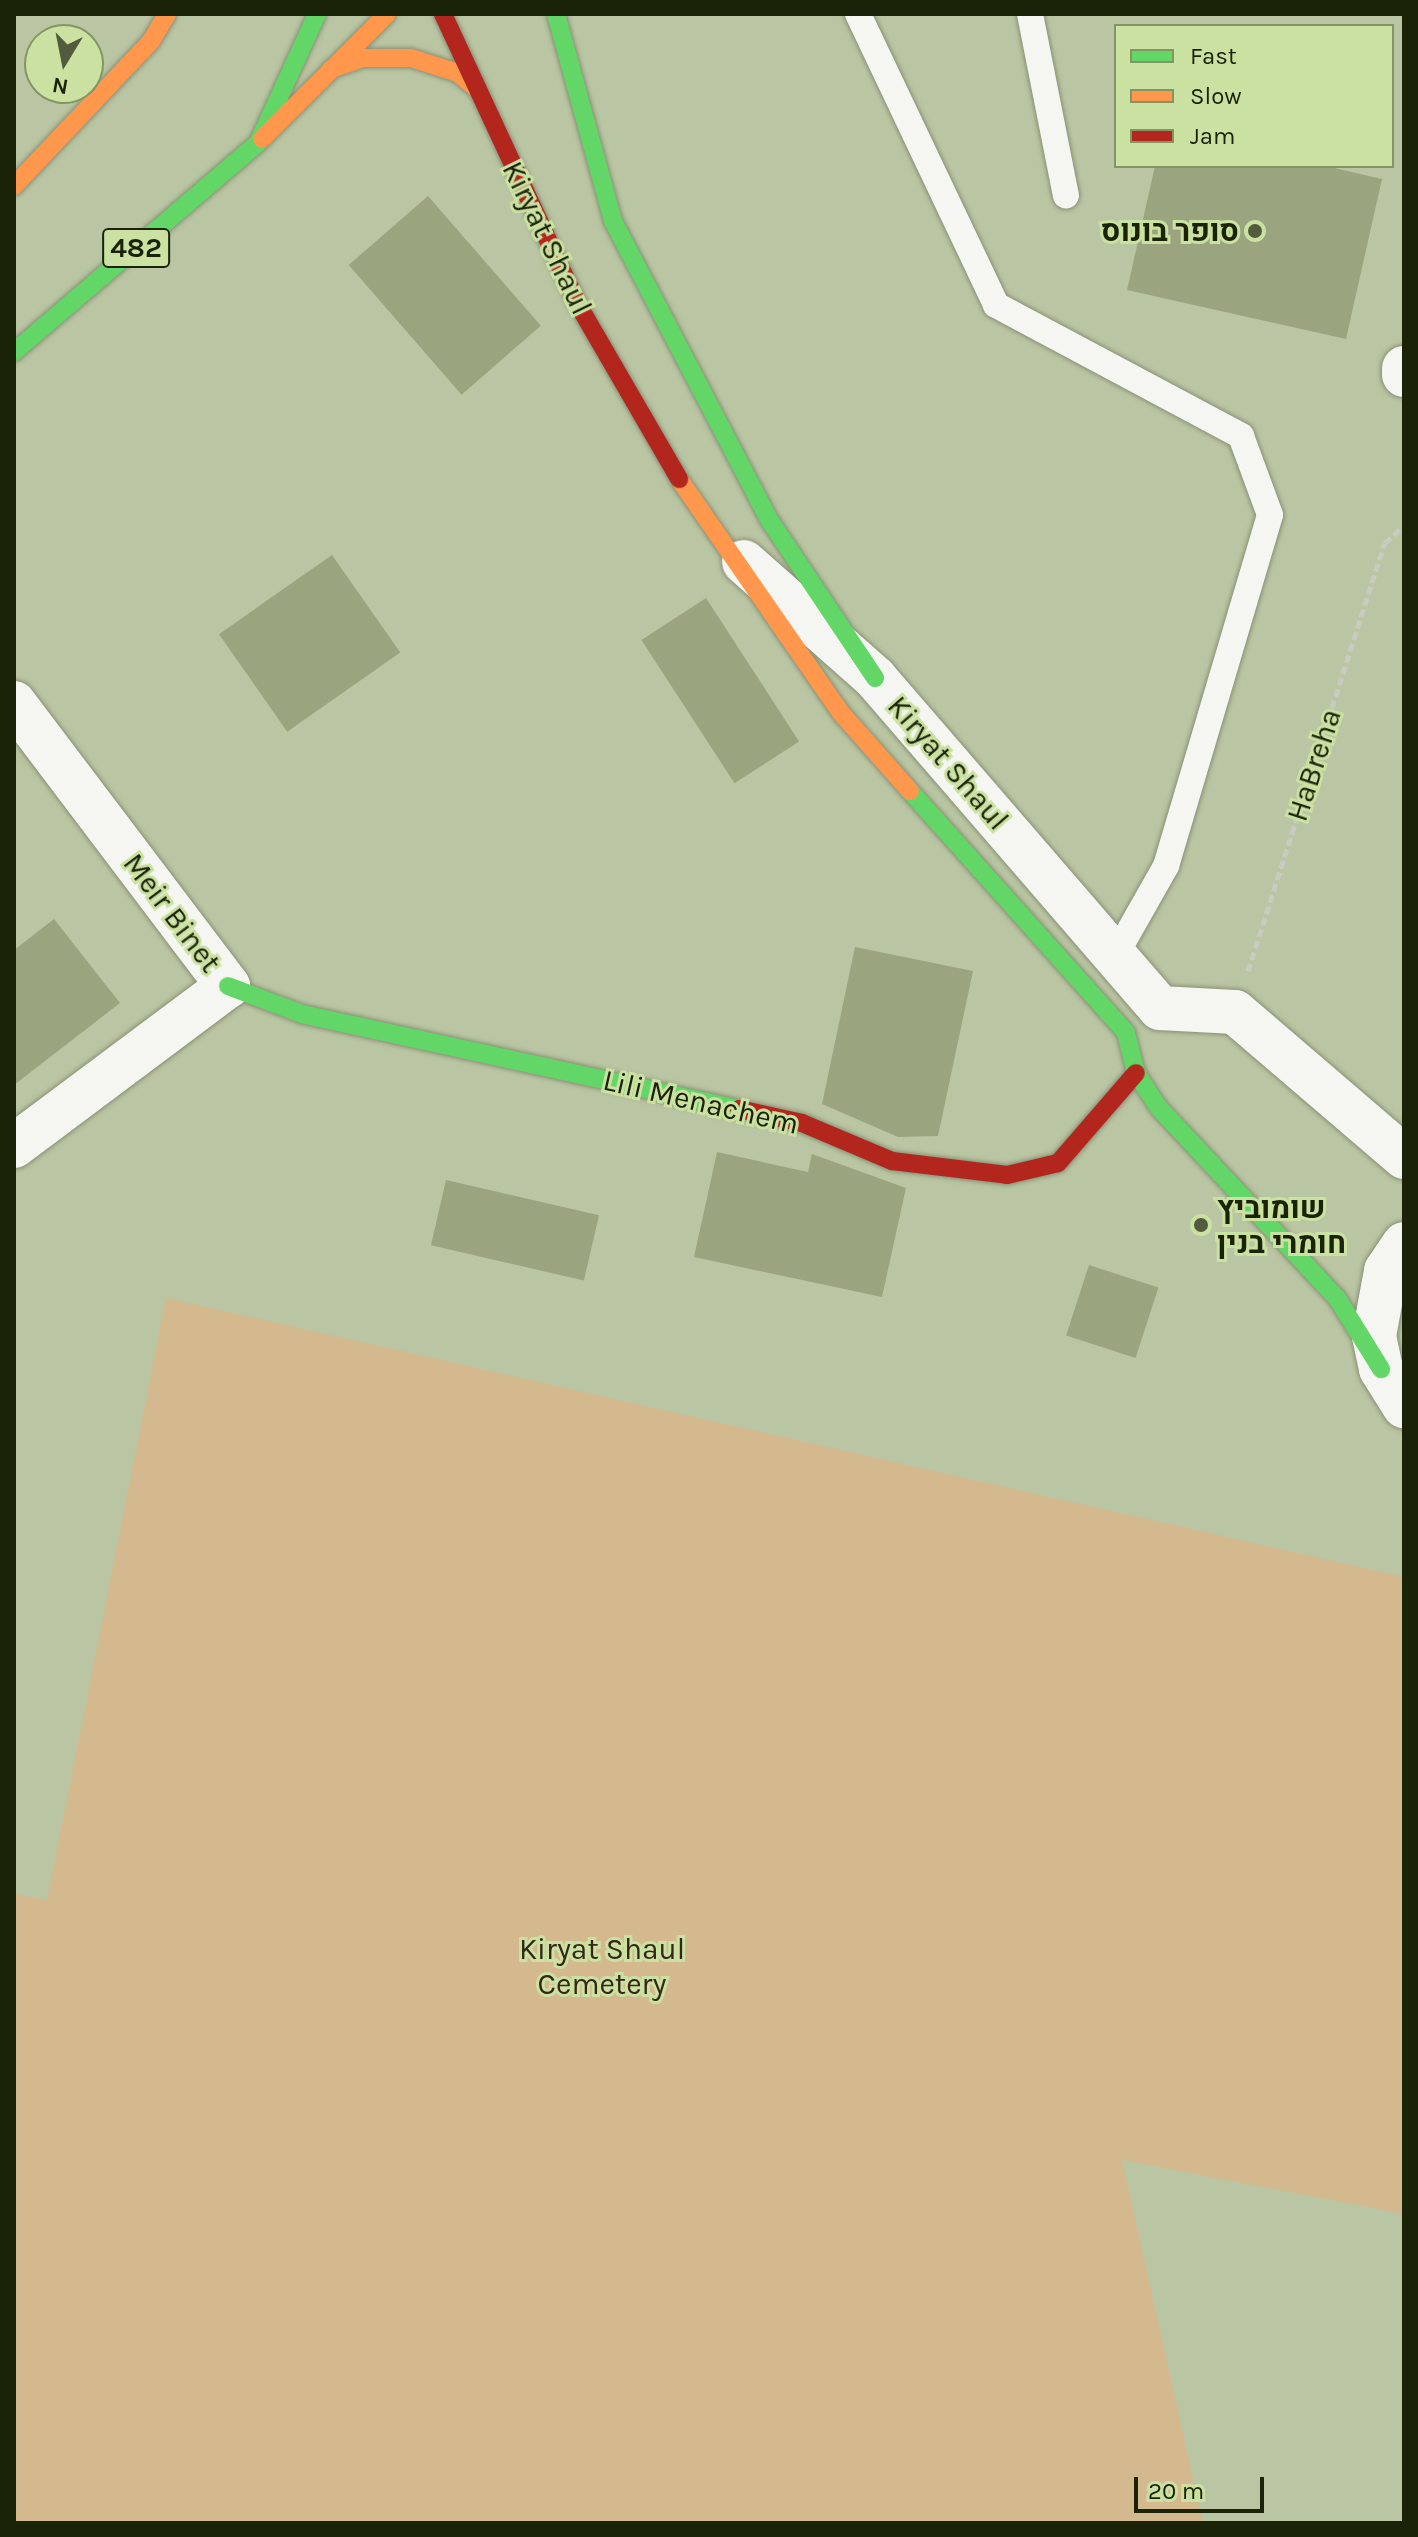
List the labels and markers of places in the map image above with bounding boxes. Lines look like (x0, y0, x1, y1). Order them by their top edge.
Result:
place label: סופר בונוס (1101, 213, 1239, 249)
marker: סופר בונוס (1246, 222, 1264, 240)
place label: שומוביץ חומרי בנין (1217, 1190, 1346, 1260)
marker: שומוביץ חומרי בנין (1192, 1216, 1210, 1234)

